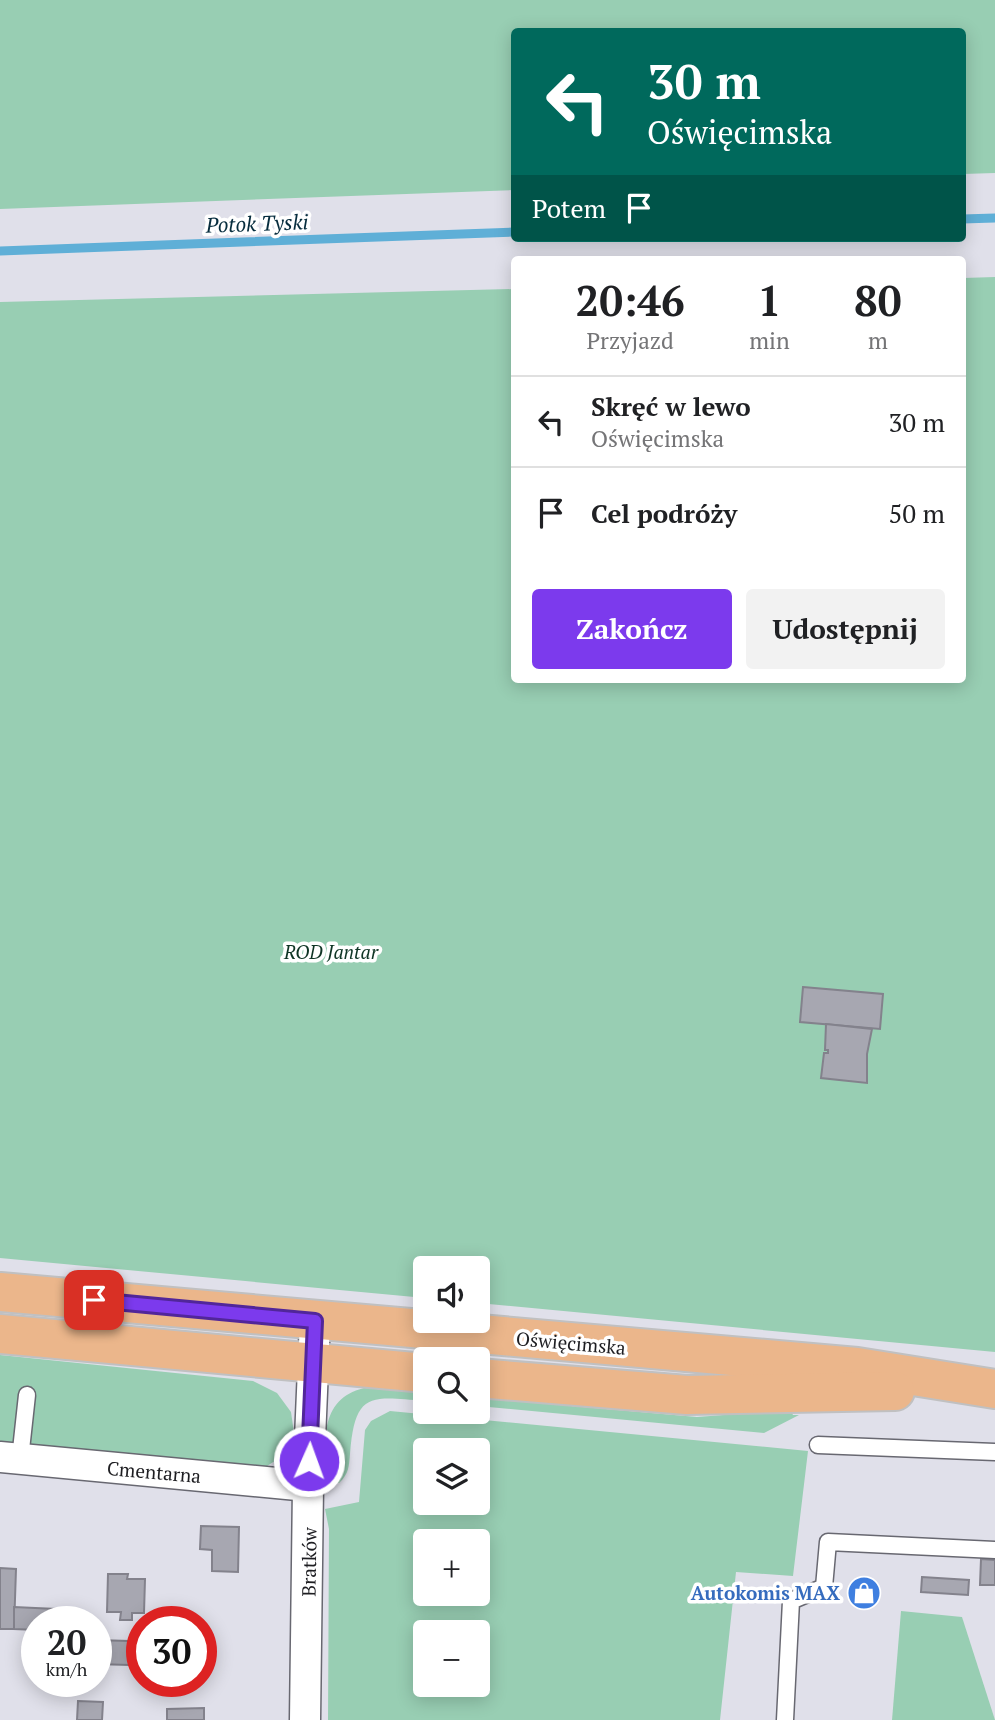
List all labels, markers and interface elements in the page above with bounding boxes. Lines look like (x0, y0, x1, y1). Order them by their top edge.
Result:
text: 30 m (647, 48, 761, 113)
icon: left (532, 56, 623, 147)
text: Oświęcimska (647, 111, 832, 153)
icon: arrive (620, 189, 658, 227)
text: Potem (532, 191, 606, 225)
water label: Potok Tyski (204, 207, 309, 239)
text: 20:46 (575, 272, 685, 328)
text: 1 (758, 272, 781, 328)
text: 80 (854, 272, 902, 328)
text: Przyjazd (586, 325, 674, 356)
text: min (749, 325, 790, 356)
text: m (868, 325, 888, 356)
text: Skręć w lewo (591, 389, 751, 423)
icon: left (532, 403, 570, 441)
text: 30 m (889, 405, 945, 439)
text: Oświęcimska (591, 423, 724, 454)
icon: arrive (532, 494, 570, 532)
text: Cel podróży (591, 496, 737, 530)
text: 50 m (889, 496, 945, 530)
button: Zakończ (532, 589, 732, 669)
button: Udostępnij (746, 589, 945, 669)
park label: ROD Jantar (283, 939, 379, 964)
map controls (413, 1256, 490, 1697)
button: sound (413, 1256, 490, 1333)
pin (64, 1270, 124, 1330)
icon: arrive (75, 1281, 113, 1319)
street label: Oświęcimska (515, 1325, 627, 1360)
button: search (413, 1347, 490, 1424)
position arrow (272, 1424, 346, 1498)
button: layers (413, 1438, 490, 1515)
street label: Cmentarna (106, 1455, 202, 1488)
street label: Bratków (295, 1526, 322, 1597)
button: + (413, 1529, 490, 1606)
shop icon: Autokomis MAX (845, 1574, 883, 1612)
place label: Autokomis MAX (691, 1580, 840, 1605)
speed limit sign: 30 (126, 1606, 217, 1697)
text: 20 (47, 1619, 86, 1665)
button: − (413, 1620, 490, 1697)
text: km/h (46, 1657, 87, 1681)

